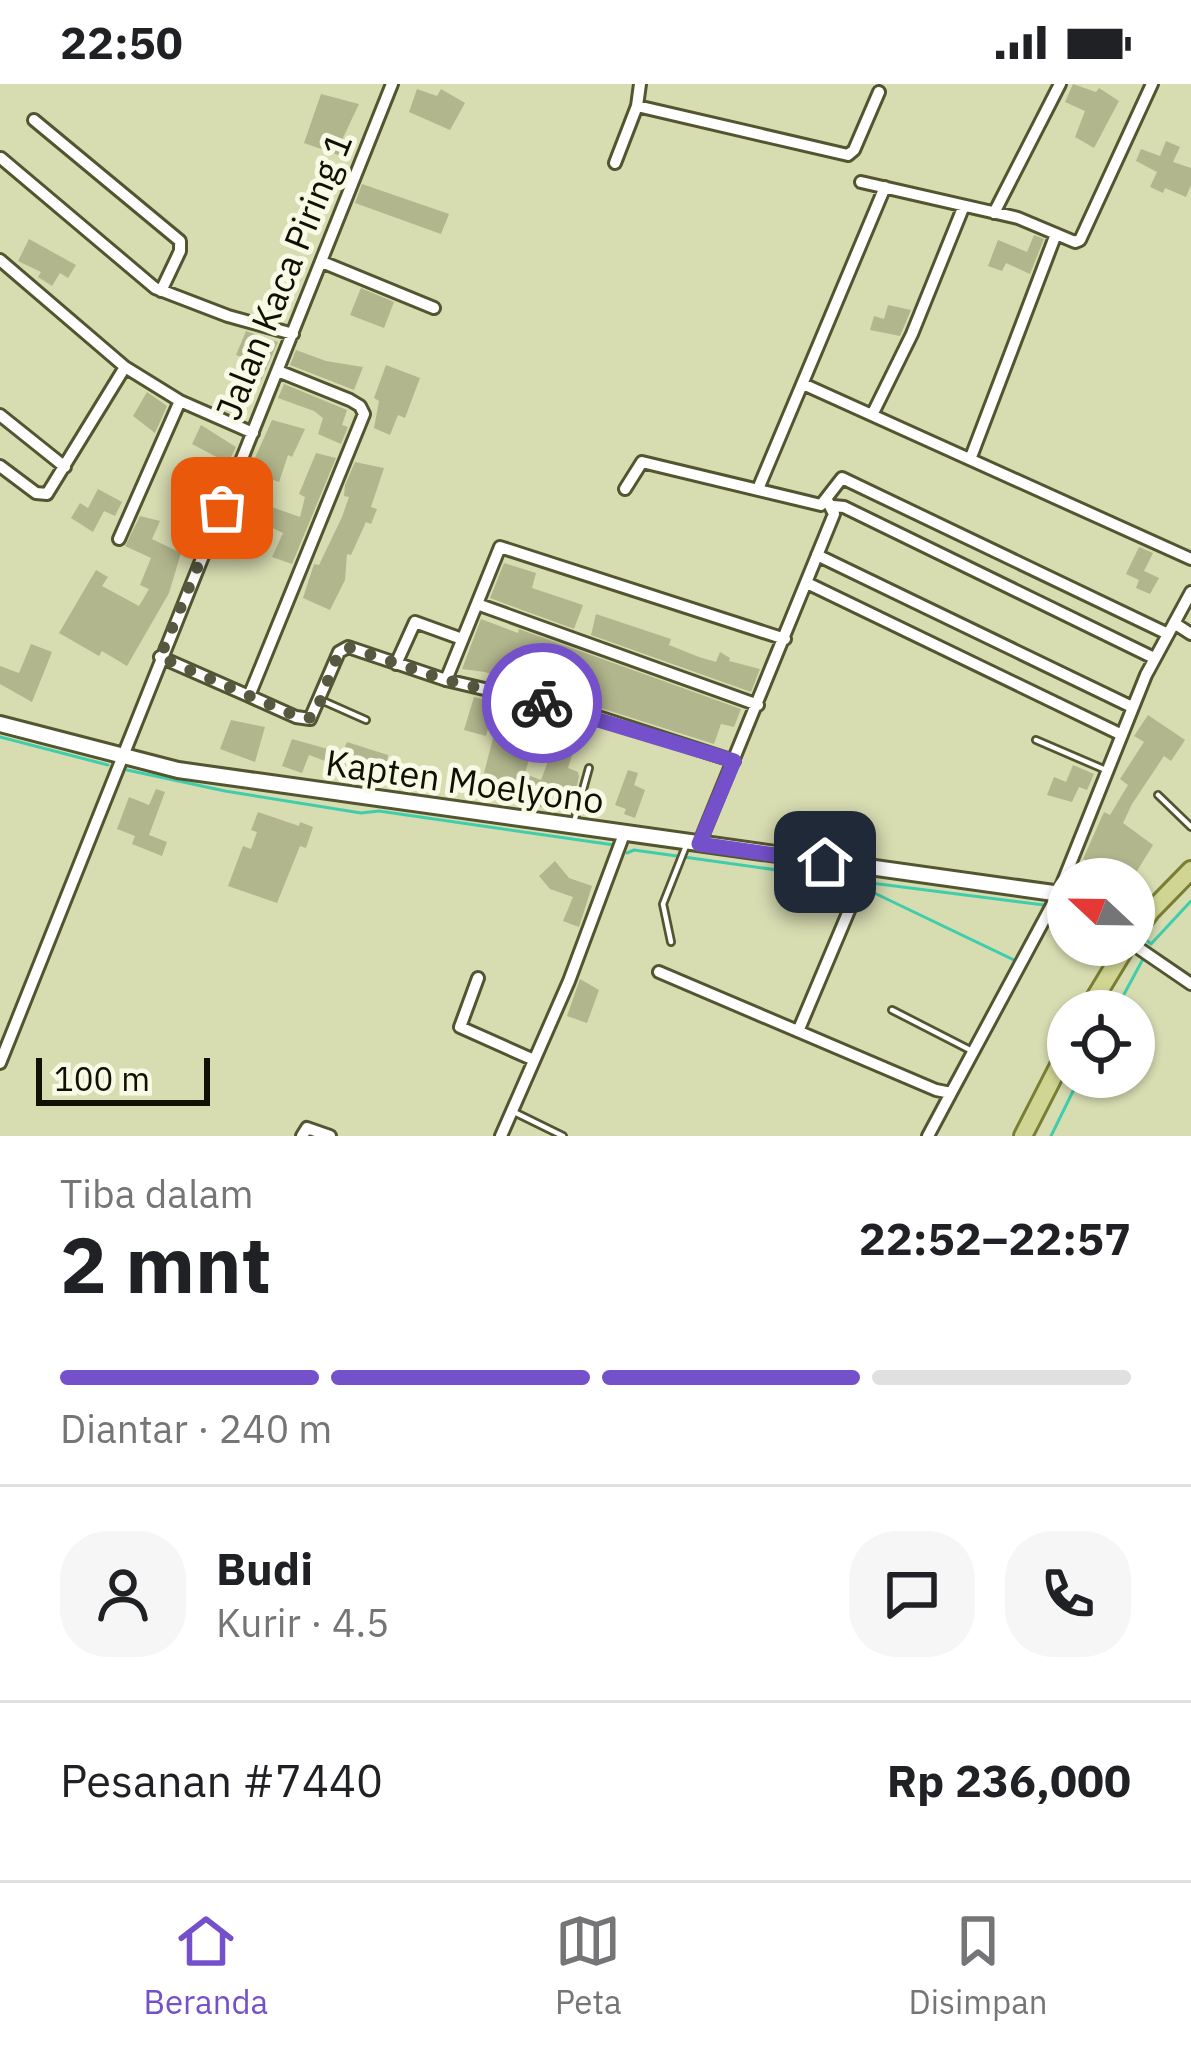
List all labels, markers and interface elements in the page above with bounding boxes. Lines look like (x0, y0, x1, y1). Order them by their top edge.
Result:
text: 22:50 (60, 13, 183, 71)
street label: Jalan Kaca Piring 1 (204, 126, 362, 426)
pin (171, 457, 273, 559)
icon: bag (189, 475, 255, 541)
courier (482, 643, 602, 763)
icon: bike (509, 670, 575, 736)
street label: Kapten Moelyono (323, 738, 607, 824)
pin (774, 811, 876, 913)
icon: home (792, 829, 858, 895)
north arrow (1047, 858, 1155, 966)
map controls (1047, 858, 1155, 1098)
button: locate (1047, 990, 1155, 1098)
scale bar (36, 1052, 210, 1105)
text: 100 m (54, 1057, 150, 1100)
text: Tiba dalam (60, 1168, 254, 1219)
text: 22:52–22:57 (859, 1209, 1131, 1267)
text: 2 mnt (60, 1213, 271, 1314)
text: Diantar · 240 m (60, 1403, 332, 1454)
button: person (60, 1531, 186, 1657)
button: chat (849, 1531, 975, 1657)
button: phone (1005, 1531, 1131, 1657)
text: Budi (216, 1539, 313, 1597)
text: Kurir · 4.5 (216, 1597, 389, 1648)
text: Pesanan #7440 (60, 1751, 383, 1809)
text: Rp 236,000 (887, 1751, 1131, 1809)
tab: Beranda (143, 1908, 268, 2023)
tab: Peta (555, 1908, 622, 2023)
tab: Disimpan (909, 1908, 1048, 2023)

